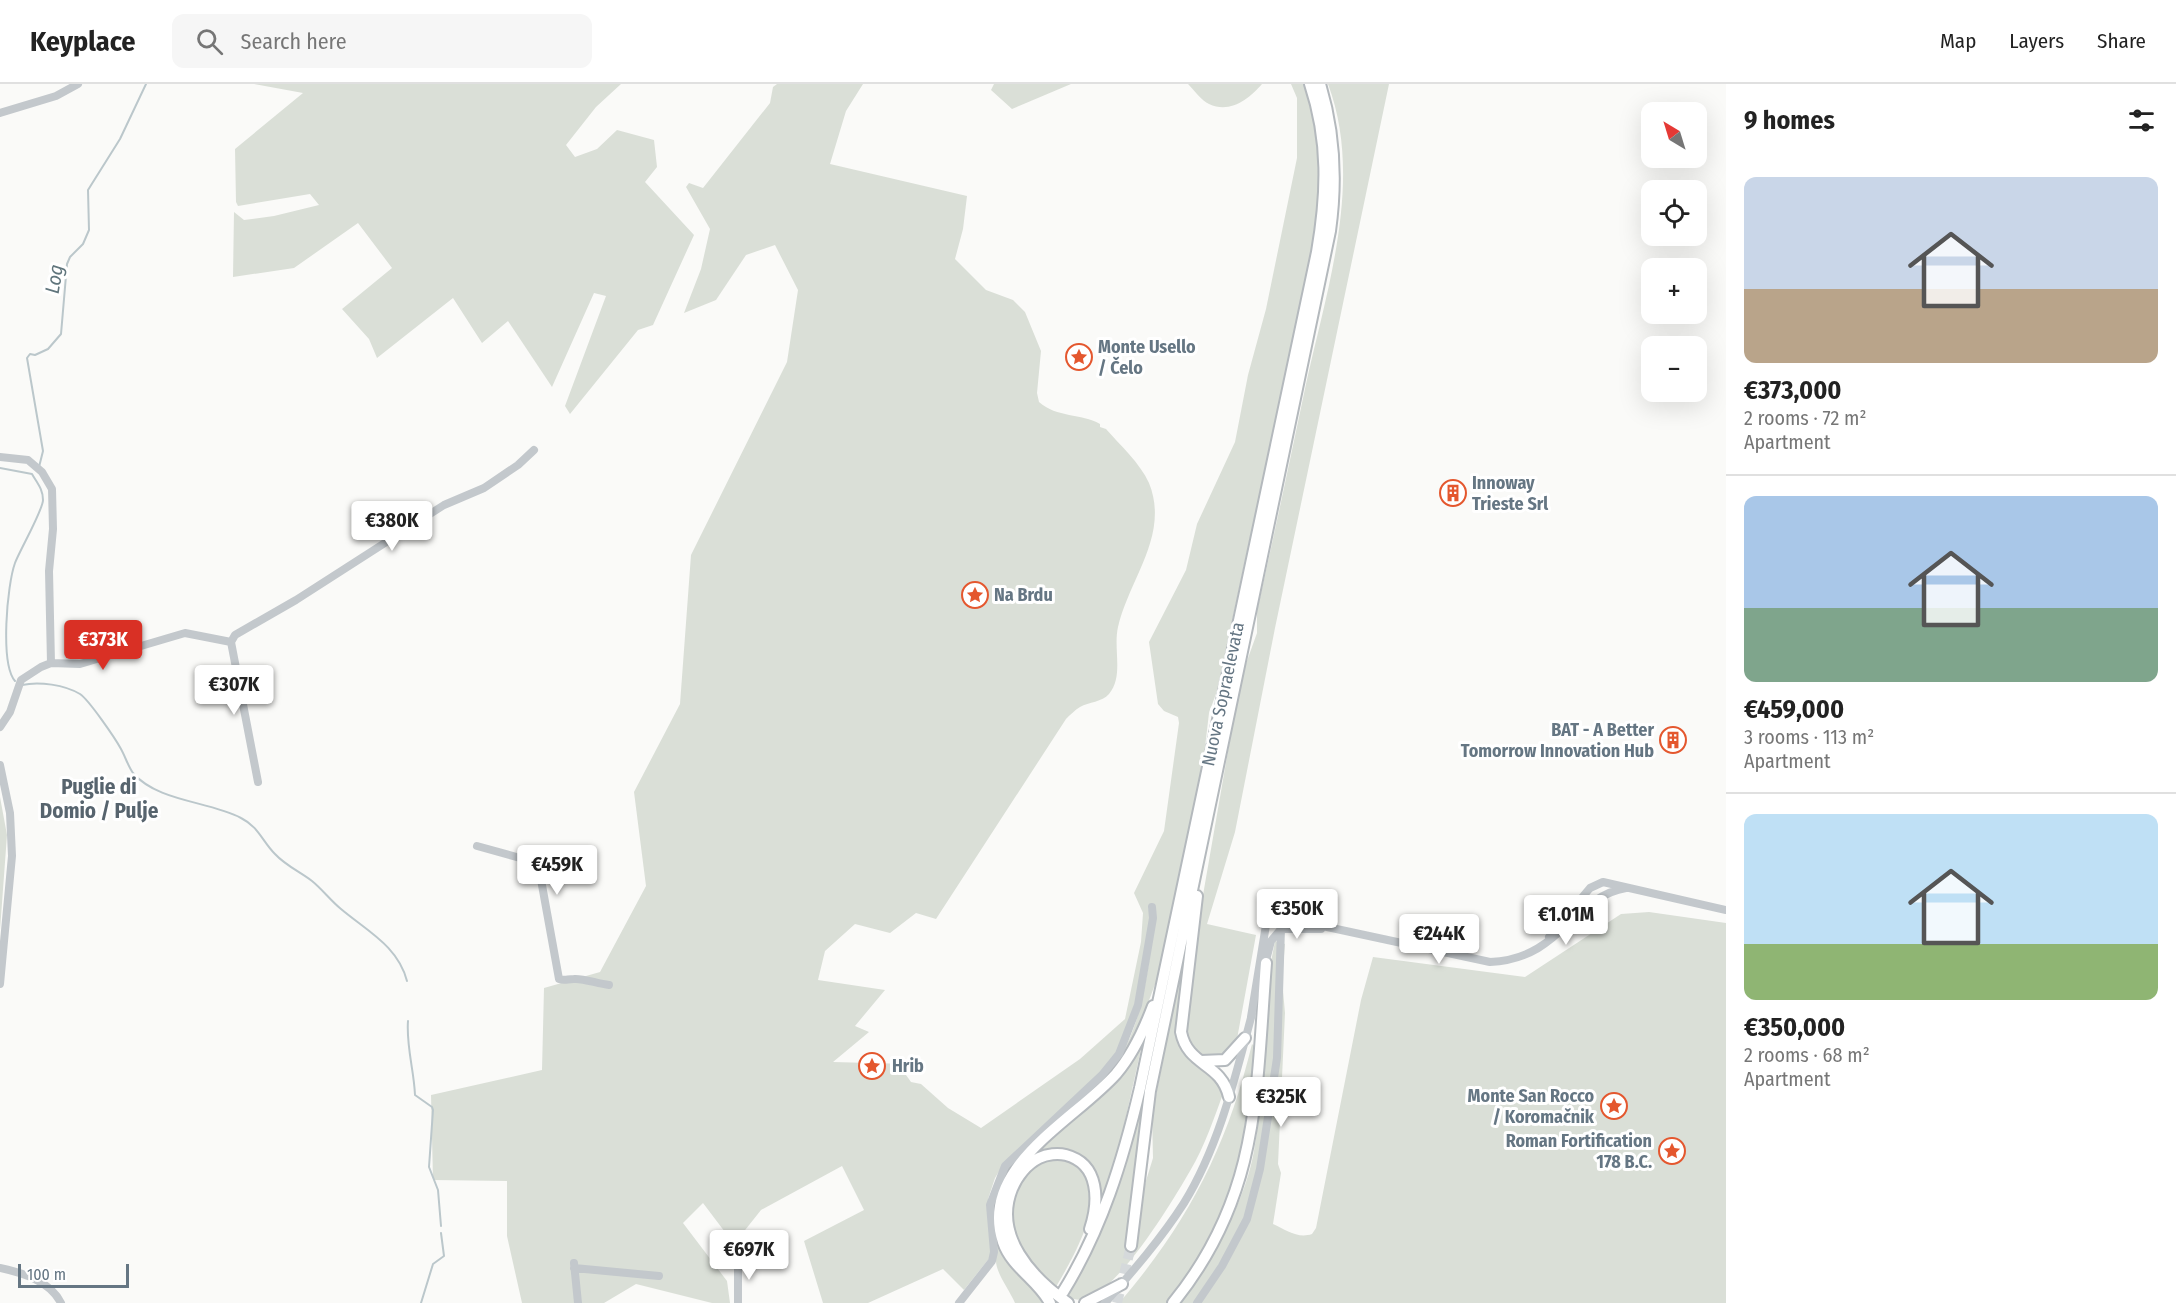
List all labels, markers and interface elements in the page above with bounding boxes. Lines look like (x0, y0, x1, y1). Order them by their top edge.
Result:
search box (172, 14, 592, 68)
text: Keyplace (30, 25, 136, 58)
icon: search (193, 25, 226, 58)
text: Search here (241, 28, 347, 55)
text: Map (1940, 28, 1976, 54)
text: Layers (2009, 28, 2064, 54)
text: Share (2097, 28, 2146, 54)
north arrow (1641, 102, 1707, 168)
map controls (1641, 102, 1707, 402)
icon: filters (2125, 104, 2158, 137)
text: 9 homes (1744, 105, 1835, 136)
button: locate (1641, 180, 1707, 246)
icon: home (1897, 216, 2005, 324)
button: + (1641, 258, 1707, 324)
water label: Log (40, 263, 68, 295)
place label: Monte Usello / Čelo (1098, 336, 1196, 379)
button: − (1641, 336, 1707, 402)
place icon: Monte Usello / Čelo (1064, 342, 1094, 372)
text: €373,000 (1744, 375, 1842, 406)
text: 2 rooms · 72 m² (1744, 406, 1866, 430)
text: Apartment (1744, 430, 1831, 454)
place label: Innoway Trieste Srl (1472, 472, 1548, 515)
building icon: Innoway Trieste Srl (1438, 478, 1468, 508)
pin: €380K (350, 501, 434, 552)
text: €380K (365, 508, 419, 532)
icon: home (1897, 535, 2005, 643)
place icon: Na Brdu (960, 580, 990, 610)
place label: Na Brdu (994, 584, 1053, 606)
pin: €373K (61, 620, 145, 671)
street label: Nuova Sopraelevata (1197, 620, 1249, 768)
text: €373K (78, 627, 128, 651)
pin: €307K (192, 665, 276, 716)
text: €307K (209, 672, 259, 696)
text: €459,000 (1744, 694, 1844, 725)
place label: BAT - A Better Tomorrow Innovation Hub (1461, 719, 1654, 762)
building icon: BAT - A Better Tomorrow Innovation Hub (1658, 725, 1688, 755)
text: 3 rooms · 113 m² (1744, 725, 1874, 749)
text: Apartment (1744, 749, 1831, 773)
district label: Puglie di Domio / Pulje (40, 774, 159, 824)
pin: €459K (515, 845, 599, 896)
text: €459K (531, 852, 583, 876)
icon: home (1897, 853, 2005, 961)
pin: €350K (1255, 889, 1339, 940)
pin: €1.01M (1517, 895, 1615, 946)
text: €350K (1271, 896, 1323, 920)
text: €1.01M (1538, 902, 1594, 926)
pin: €244K (1397, 914, 1481, 965)
text: €244K (1413, 921, 1465, 945)
text: €350,000 (1744, 1012, 1845, 1043)
text: 2 rooms · 68 m² (1744, 1043, 1870, 1067)
place icon: Hrib (857, 1051, 887, 1081)
place label: Hrib (892, 1055, 924, 1077)
text: Apartment (1744, 1067, 1831, 1091)
pin: €325K (1239, 1077, 1323, 1128)
text: €325K (1256, 1084, 1306, 1108)
place label: Monte San Rocco / Koromačnik (1468, 1085, 1595, 1128)
place icon: Monte San Rocco / Koromačnik (1599, 1091, 1629, 1121)
place label: Roman Fortification 178 B.C. (1506, 1130, 1652, 1173)
place icon: Roman Fortification 178 B.C. (1657, 1136, 1687, 1166)
pin: €697K (707, 1230, 791, 1281)
text: €697K (724, 1237, 774, 1261)
scale bar (18, 1261, 129, 1288)
text: 100 m (27, 1265, 66, 1284)

